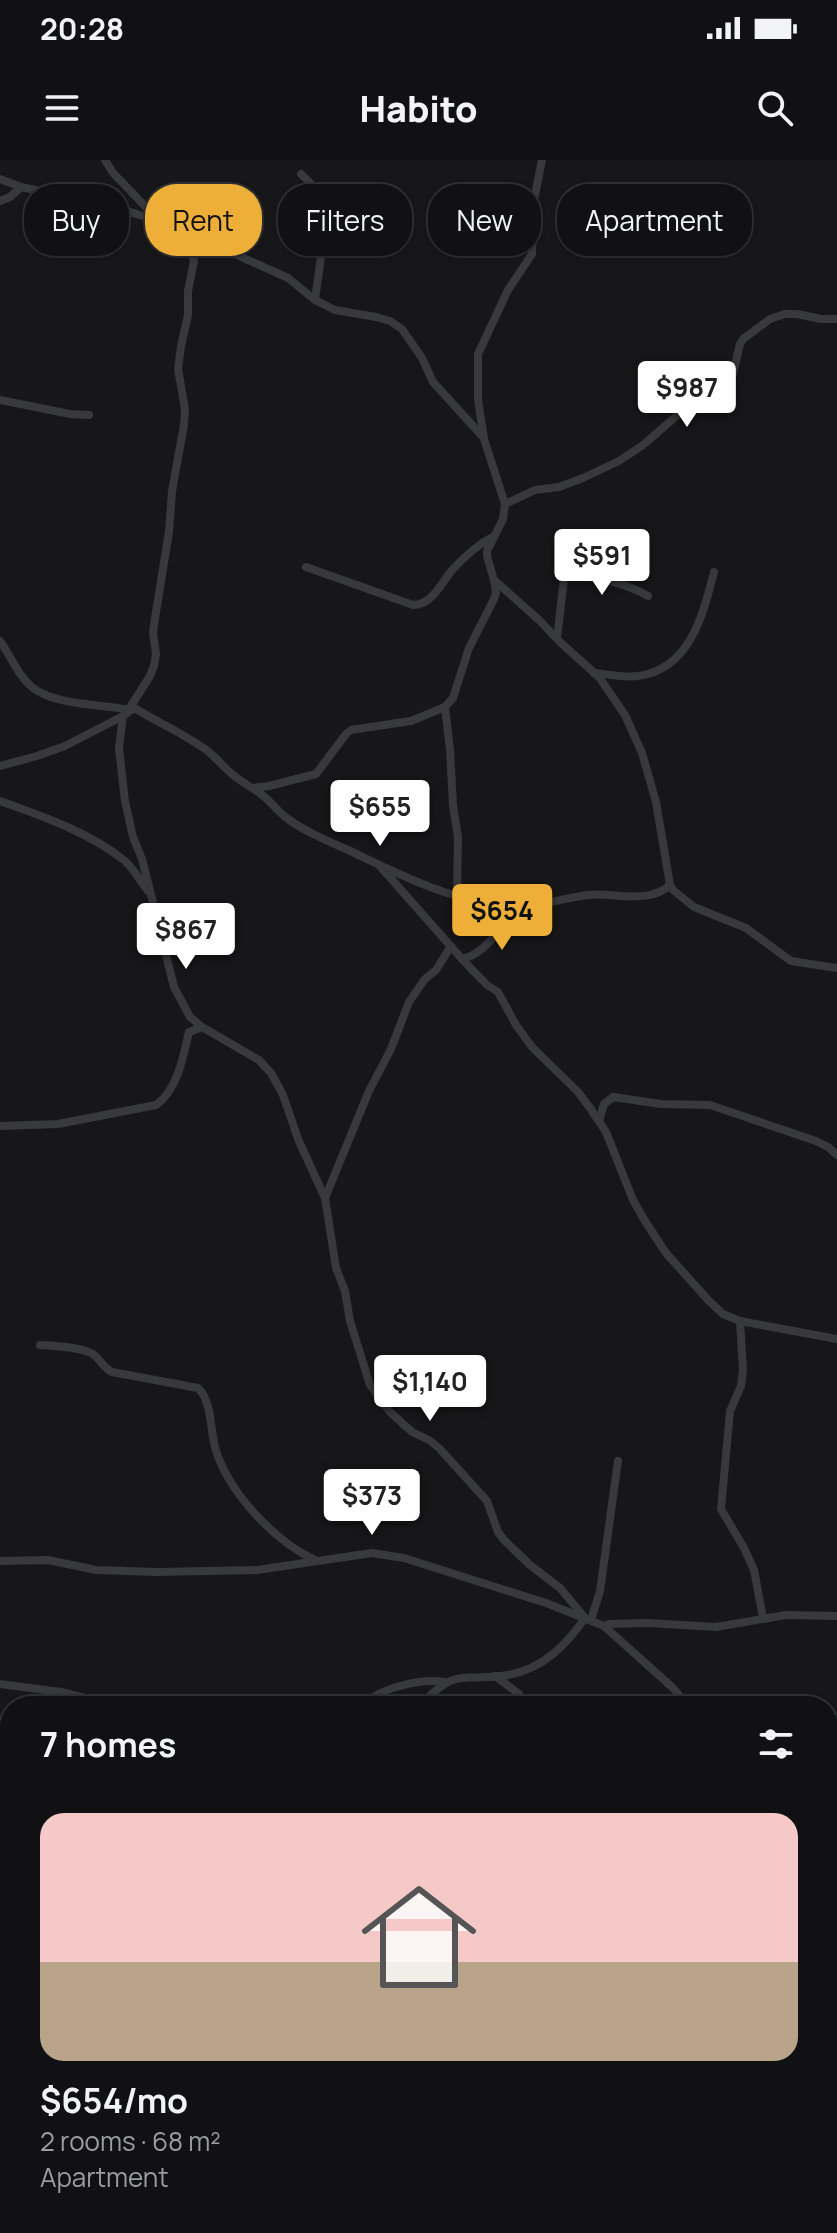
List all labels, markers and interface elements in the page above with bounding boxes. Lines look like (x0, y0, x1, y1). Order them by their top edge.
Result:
text: 20:28 (40, 8, 124, 49)
text: Habito (359, 84, 478, 133)
icon: menu (40, 86, 84, 130)
icon: search (753, 86, 797, 130)
chip: Buy (24, 184, 129, 256)
chip: Rent (145, 184, 262, 256)
chip: Filters (278, 184, 412, 256)
chip: New (428, 184, 541, 256)
chip: Apartment (557, 184, 752, 256)
pin: $987 (640, 361, 734, 429)
text: $987 (656, 369, 718, 405)
pin: $591 (555, 529, 649, 597)
text: $591 (572, 537, 632, 573)
pin: $655 (333, 780, 427, 848)
text: $655 (349, 788, 411, 824)
pin: $654 (455, 884, 549, 952)
text: $654 (470, 892, 534, 928)
pin: $867 (139, 903, 233, 971)
text: $867 (155, 911, 217, 947)
pin: $1,140 (365, 1355, 495, 1423)
text: $1,140 (392, 1363, 468, 1399)
pin: $373 (325, 1469, 419, 1537)
text: $373 (342, 1477, 402, 1513)
text: 7 homes (40, 1721, 176, 1767)
icon: filters (754, 1722, 798, 1766)
icon: home (347, 1865, 491, 2009)
text: $654/mo (40, 2077, 188, 2123)
text: 2 rooms · 68 m² (40, 2123, 221, 2159)
text: Apartment (40, 2159, 169, 2195)

